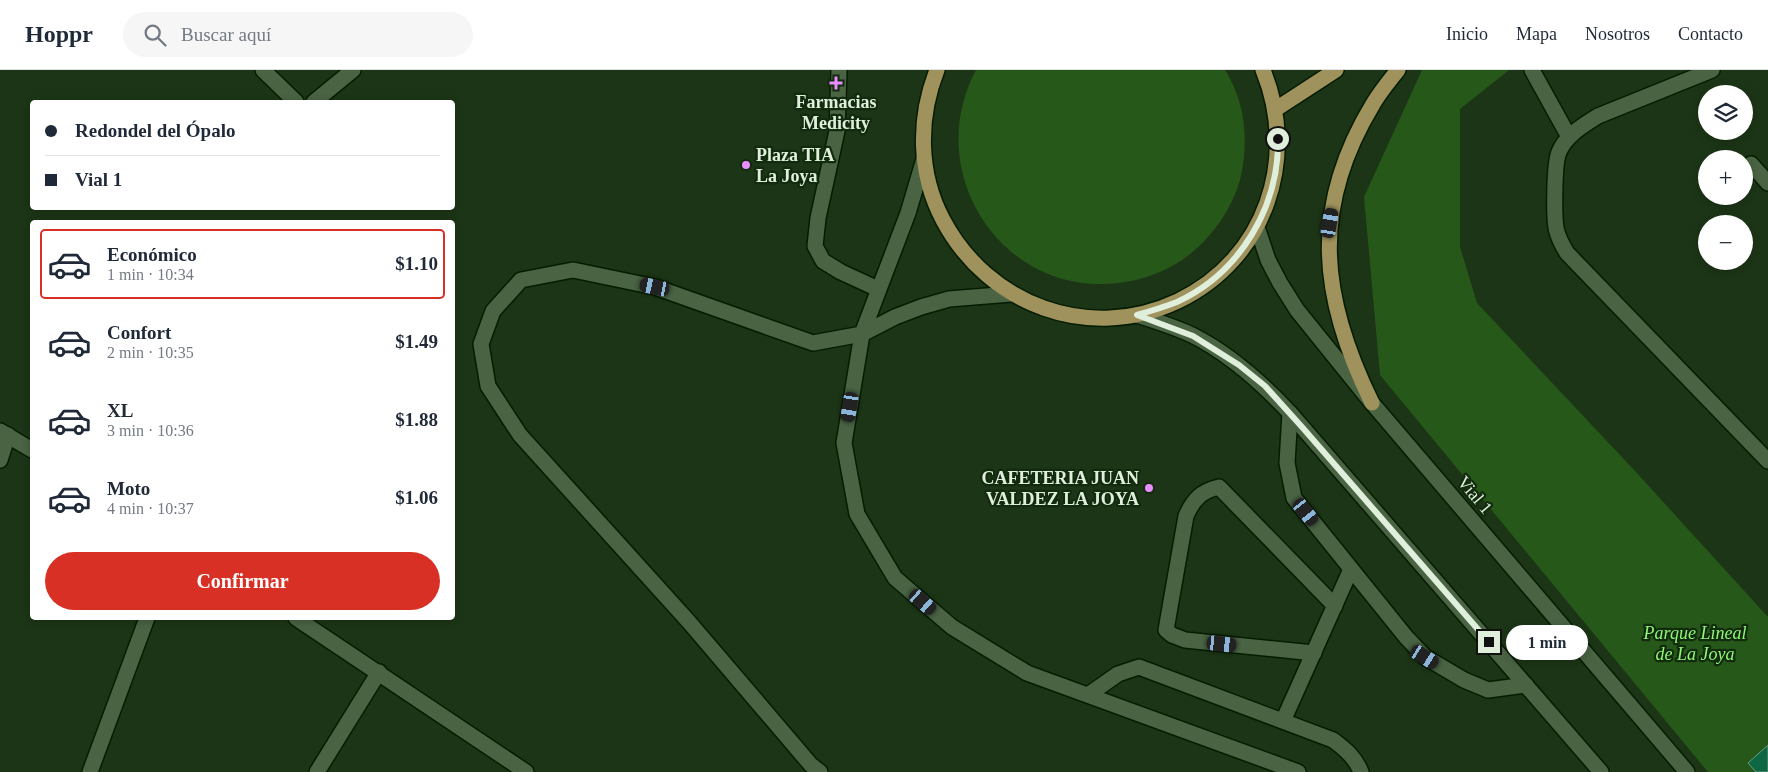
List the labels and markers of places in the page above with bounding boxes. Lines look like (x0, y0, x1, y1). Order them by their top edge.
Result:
marker: Farmacias Medicity (830, 77, 842, 89)
place label: Farmacias Medicity (796, 92, 876, 133)
place label: Plaza TIA La Joya (756, 145, 834, 186)
marker: Plaza TIA La Joya (740, 159, 752, 171)
place label: CAFETERIA JUAN VALDEZ LA JOYA (981, 468, 1139, 509)
marker: CAFETERIA JUAN VALDEZ LA JOYA (1143, 482, 1155, 494)

